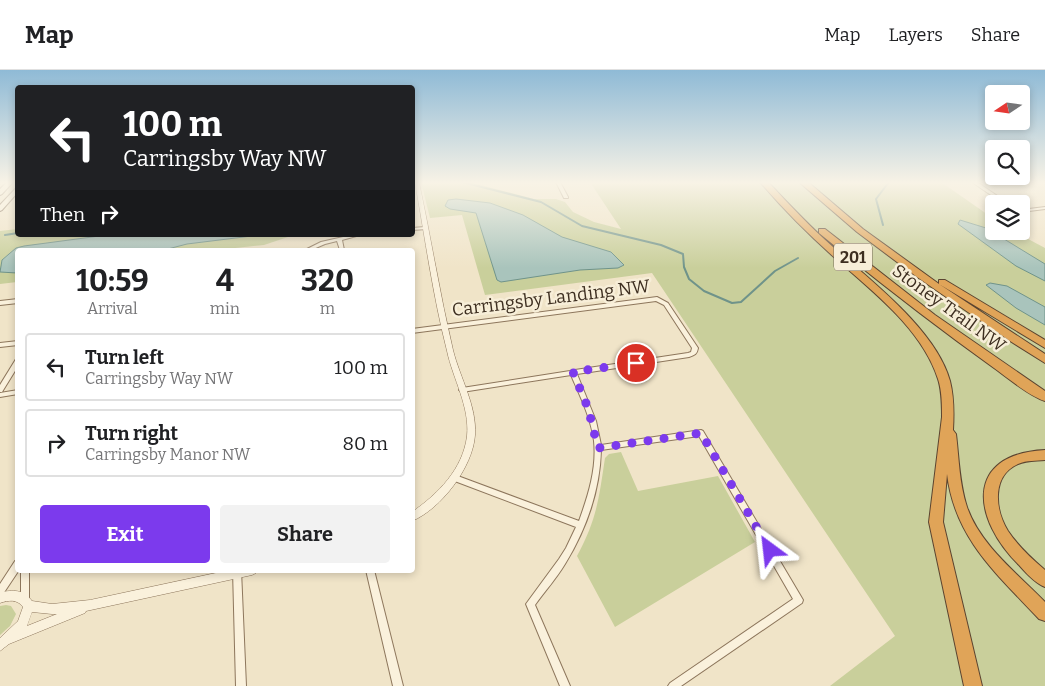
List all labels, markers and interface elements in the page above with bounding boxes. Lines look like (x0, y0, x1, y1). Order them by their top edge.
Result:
text: Map (25, 21, 74, 49)
text: Map (824, 24, 860, 46)
text: Layers (888, 24, 943, 46)
text: Share (971, 24, 1020, 46)
north arrow (985, 85, 1030, 130)
map controls (985, 85, 1030, 240)
text: 100 m (123, 103, 222, 145)
icon: left (40, 105, 105, 170)
button: search (985, 140, 1030, 185)
text: Carringsby Way NW (123, 145, 327, 172)
button: layers (985, 195, 1030, 240)
icon: right (95, 200, 123, 228)
text: Then (40, 203, 85, 226)
road number: 201 (834, 243, 872, 270)
street label: Stoney Trail NW (888, 259, 1010, 357)
text: 10:59 (76, 263, 149, 299)
text: 4 (216, 263, 234, 299)
text: 320 (301, 263, 354, 299)
street label: Carringsby Landing NW (451, 275, 652, 321)
text: Arrival (87, 299, 138, 318)
text: min (210, 299, 240, 318)
text: m (320, 299, 335, 318)
pin (615, 342, 657, 384)
text: Turn left (85, 346, 164, 369)
icon: arrive (622, 349, 650, 377)
icon: left (42, 353, 70, 381)
text: 100 m (334, 356, 388, 379)
text: Carringsby Way NW (85, 369, 233, 388)
text: Turn right (85, 422, 178, 445)
icon: right (42, 429, 70, 457)
text: 80 m (342, 432, 388, 455)
text: Carringsby Manor NW (85, 445, 250, 464)
button: Exit (40, 505, 210, 563)
button: Share (220, 505, 390, 563)
position arrow (743, 523, 795, 575)

